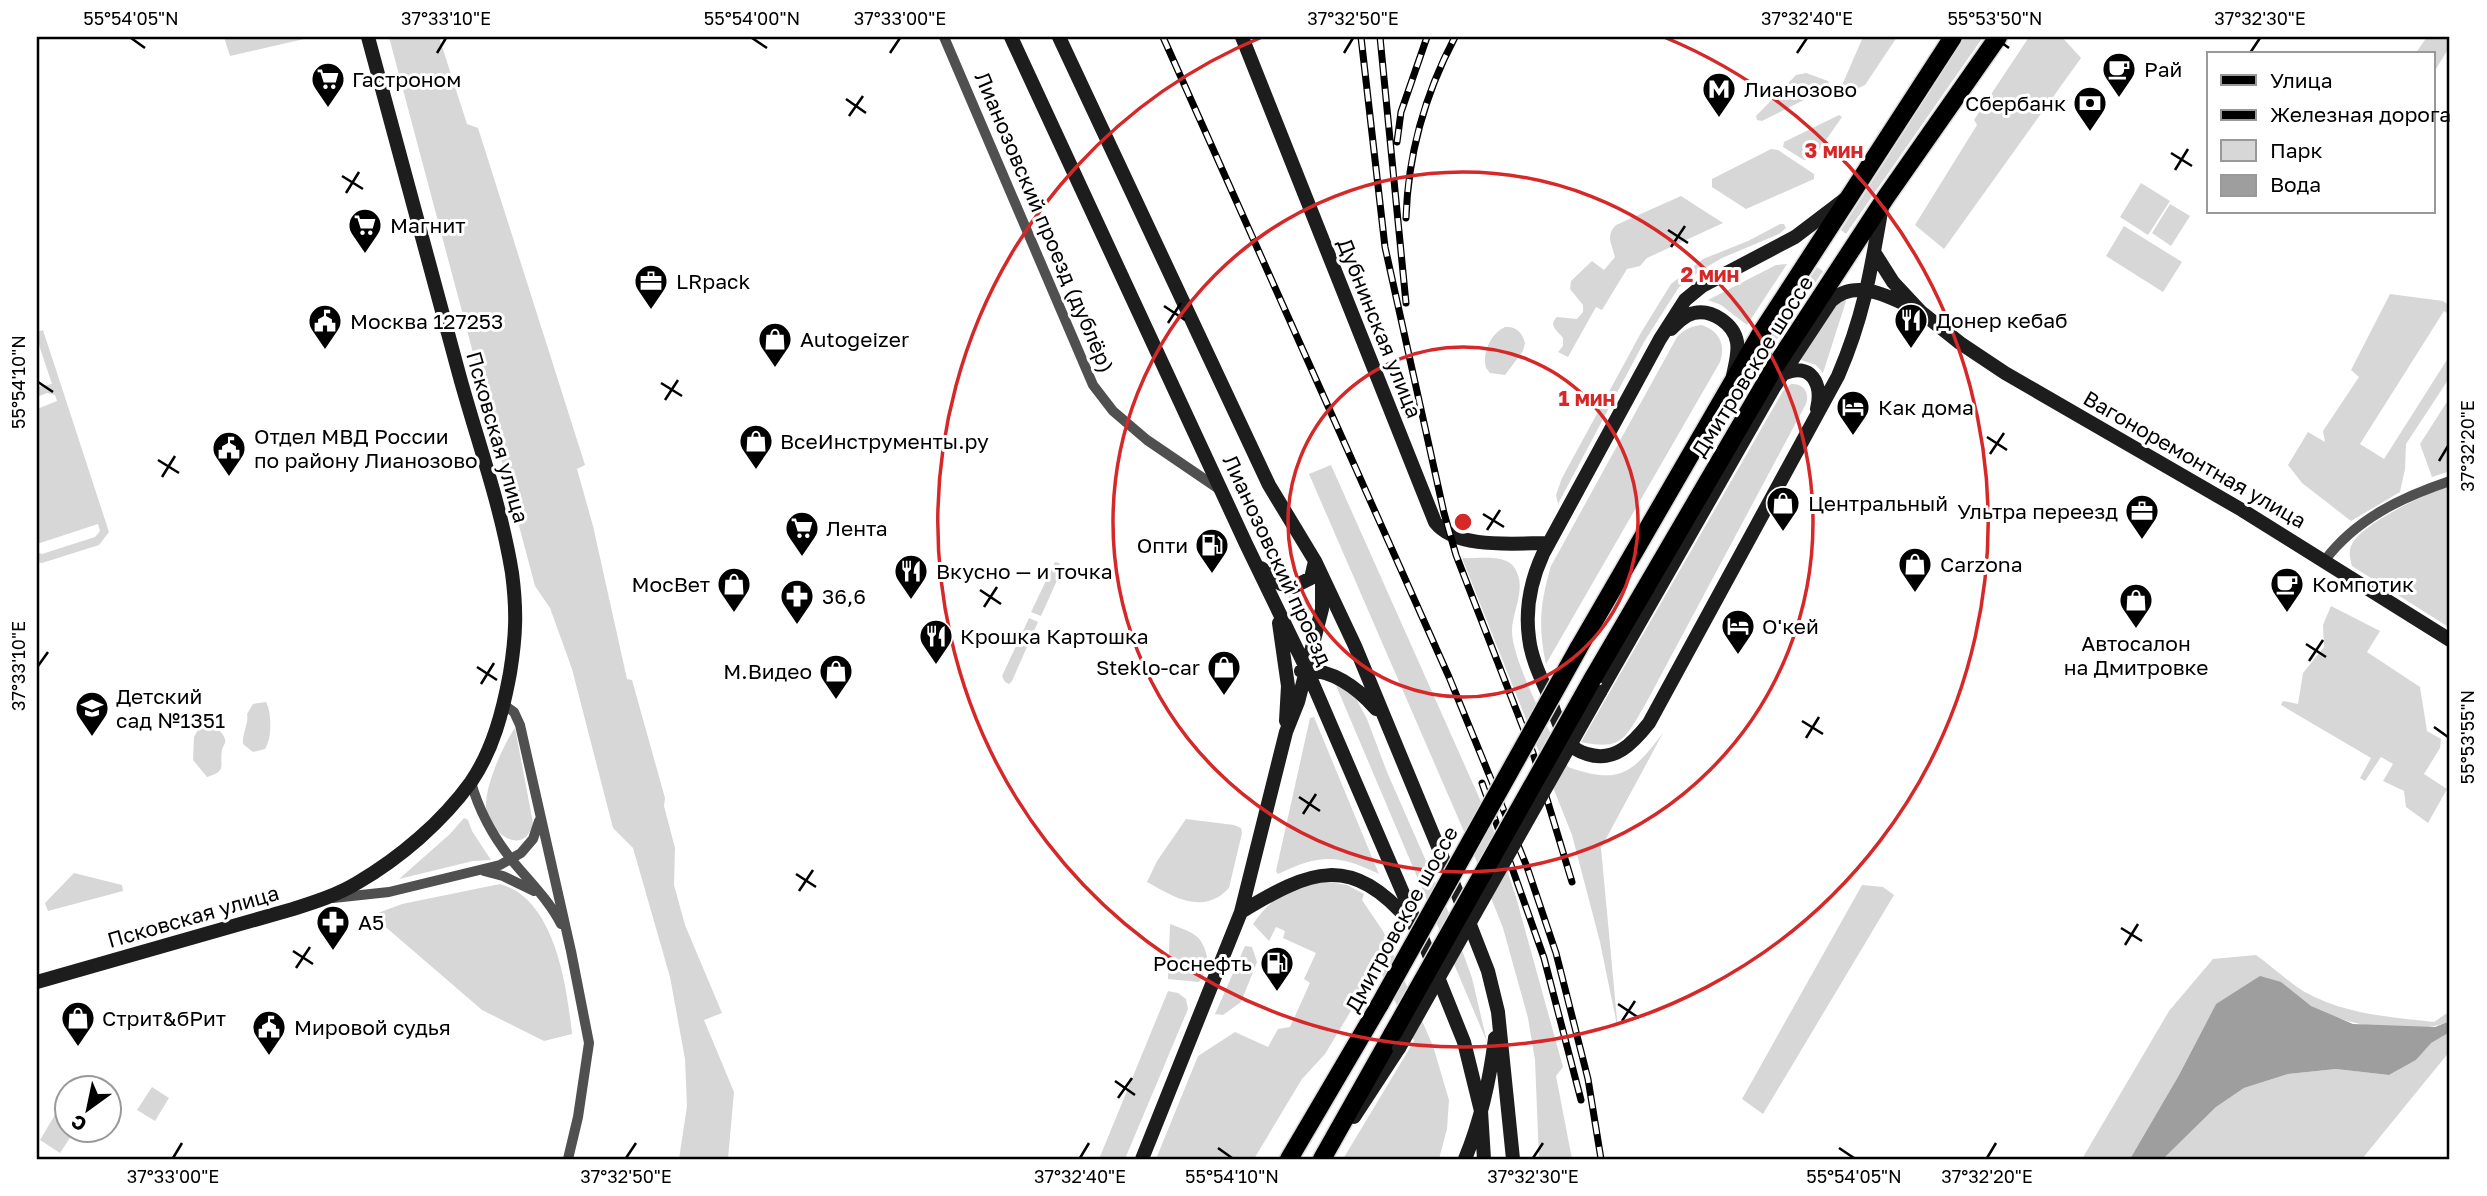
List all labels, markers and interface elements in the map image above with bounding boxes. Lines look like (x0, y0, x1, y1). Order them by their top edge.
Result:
text: 55°54'05"N (83, 7, 179, 29)
text: 37°33'10"E (401, 7, 491, 29)
text: 55°54'00"N (704, 7, 800, 29)
text: 37°33'00"E (854, 7, 946, 29)
text: 37°32'50"E (1307, 7, 1399, 29)
text: 37°32'40"E (1761, 7, 1853, 29)
text: 55°53'50"N (1947, 7, 2043, 29)
text: 37°32'30"E (2214, 7, 2306, 29)
cafe icon: Рай (2100, 50, 2138, 99)
legend (2207, 52, 2434, 214)
place label: Рай (2144, 56, 2182, 82)
supermarket icon: Гастроном (309, 60, 347, 109)
place label: Гастроном (352, 66, 461, 92)
text: Улица (2270, 67, 2333, 93)
street label: Лианозовский проезд (дублёр) (970, 68, 1120, 376)
metro station icon: Лианозово (1700, 70, 1738, 119)
place label: Лианозово (1744, 76, 1857, 102)
bank icon: Сбербанк (2071, 84, 2109, 133)
place label: Сбербанк (1965, 90, 2066, 116)
text: Железная дорога (2270, 101, 2451, 127)
text: 3 мин (1805, 137, 1863, 163)
text: Парк (2270, 137, 2323, 163)
text: Вода (2270, 171, 2321, 197)
supermarket icon: Магнит (346, 206, 384, 255)
place label: Магнит (390, 212, 466, 238)
street label: Дубнинская улица (1332, 234, 1428, 422)
text: 2 мин (1681, 261, 1739, 287)
office icon: LRpack (632, 262, 670, 311)
place label: LRpack (676, 268, 750, 294)
street label: Дмитровское шоссе (1686, 271, 1818, 461)
restaurant icon: Донер кебаб (1892, 301, 1930, 350)
public building icon: Москва 127253 (306, 302, 344, 351)
place label: Донер кебаб (1936, 307, 2068, 333)
place label: Москва 127253 (350, 308, 503, 334)
shop icon: Autogeizer (756, 320, 794, 369)
place label: Autogeizer (800, 326, 909, 352)
text: 55°54'10"N (7, 335, 29, 429)
street label: Псковская улица (461, 348, 535, 526)
text: 1 мин (1559, 385, 1615, 411)
street label: Вагоноремонтная улица (2079, 385, 2311, 533)
hotel icon: Как дома (1834, 388, 1872, 437)
place label: Как дома (1878, 394, 1974, 420)
text: 37°32'20"E (2456, 400, 2478, 492)
shop icon: ВсеИнструменты.ру (737, 422, 775, 471)
place label: Отдел МВД России по району Лианозово (254, 423, 478, 473)
place label: ВсеИнструменты.ру (780, 428, 989, 454)
public building icon: Отдел МВД России по району Лианозово (210, 429, 248, 478)
street label: Лианозовский проезд (1218, 451, 1338, 670)
shop icon: Центральный (1764, 484, 1802, 533)
place label: Центральный (1808, 490, 1948, 516)
office icon: Ультра переезд (2123, 492, 2161, 541)
place label: Ультра переезд (1957, 498, 2118, 524)
supermarket icon: Лента (783, 509, 821, 558)
centre of rings (1451, 510, 1475, 534)
place label: Лента (826, 515, 888, 541)
fuel station icon: Опти (1193, 526, 1231, 575)
place label: Опти (1137, 532, 1188, 558)
shop icon: Carzona (1896, 545, 1934, 594)
place label: Carzona (1940, 551, 2023, 577)
restaurant icon: Вкусно — и точка (892, 552, 930, 601)
place label: Вкусно — и точка (936, 558, 1113, 584)
shop icon: МосВет (715, 565, 753, 614)
cafe icon: Компотик (2268, 565, 2306, 614)
place label: МосВет (632, 571, 710, 597)
place label: Компотик (2312, 571, 2414, 597)
pharmacy icon: 36,6 (778, 577, 816, 626)
shop icon: Автосалон на Дмитровке (2117, 581, 2155, 630)
place label: 36,6 (822, 583, 866, 609)
hotel icon: О'кей (1719, 607, 1757, 656)
place label: О'кей (1762, 613, 1819, 639)
restaurant icon: Крошка Картошка (917, 617, 955, 666)
text: 37°33'10"E (7, 621, 29, 711)
place label: Крошка Картошка (960, 623, 1149, 649)
place label: Автосалон на Дмитровке (2064, 630, 2208, 680)
shop icon: Steklo-car (1205, 648, 1243, 697)
shop icon: М.Видео (817, 652, 855, 701)
place label: Steklo-car (1096, 654, 1200, 680)
place label: М.Видео (723, 658, 812, 684)
place label: Детский сад №1351 (116, 683, 225, 733)
school or university icon: Детский сад №1351 (73, 689, 111, 738)
text: 55°53'55"N (2456, 690, 2478, 784)
street label: Дмитровское шоссе (1339, 821, 1463, 1017)
street label: Псковская улица (104, 879, 282, 953)
pharmacy icon: А5 (314, 903, 352, 952)
place label: А5 (358, 909, 384, 935)
fuel station icon: Роснефть (1258, 944, 1296, 993)
place label: Роснефть (1153, 950, 1252, 976)
shop icon: Стрит&бРит (59, 999, 97, 1048)
place label: Стрит&бРит (102, 1005, 226, 1031)
public building icon: Мировой судья (250, 1008, 288, 1057)
place label: Мировой судья (294, 1014, 451, 1040)
north arrow (52, 1074, 122, 1144)
text: С (67, 1110, 90, 1137)
text: 37°33'00"E (127, 1165, 219, 1187)
text: 37°32'50"E (580, 1165, 672, 1187)
text: 37°32'40"E (1034, 1165, 1126, 1187)
text: 55°54'10"N (1185, 1165, 1279, 1187)
text: 37°32'30"E (1487, 1165, 1579, 1187)
text: 55°54'05"N (1806, 1165, 1902, 1187)
text: 37°32'20"E (1941, 1165, 2033, 1187)

